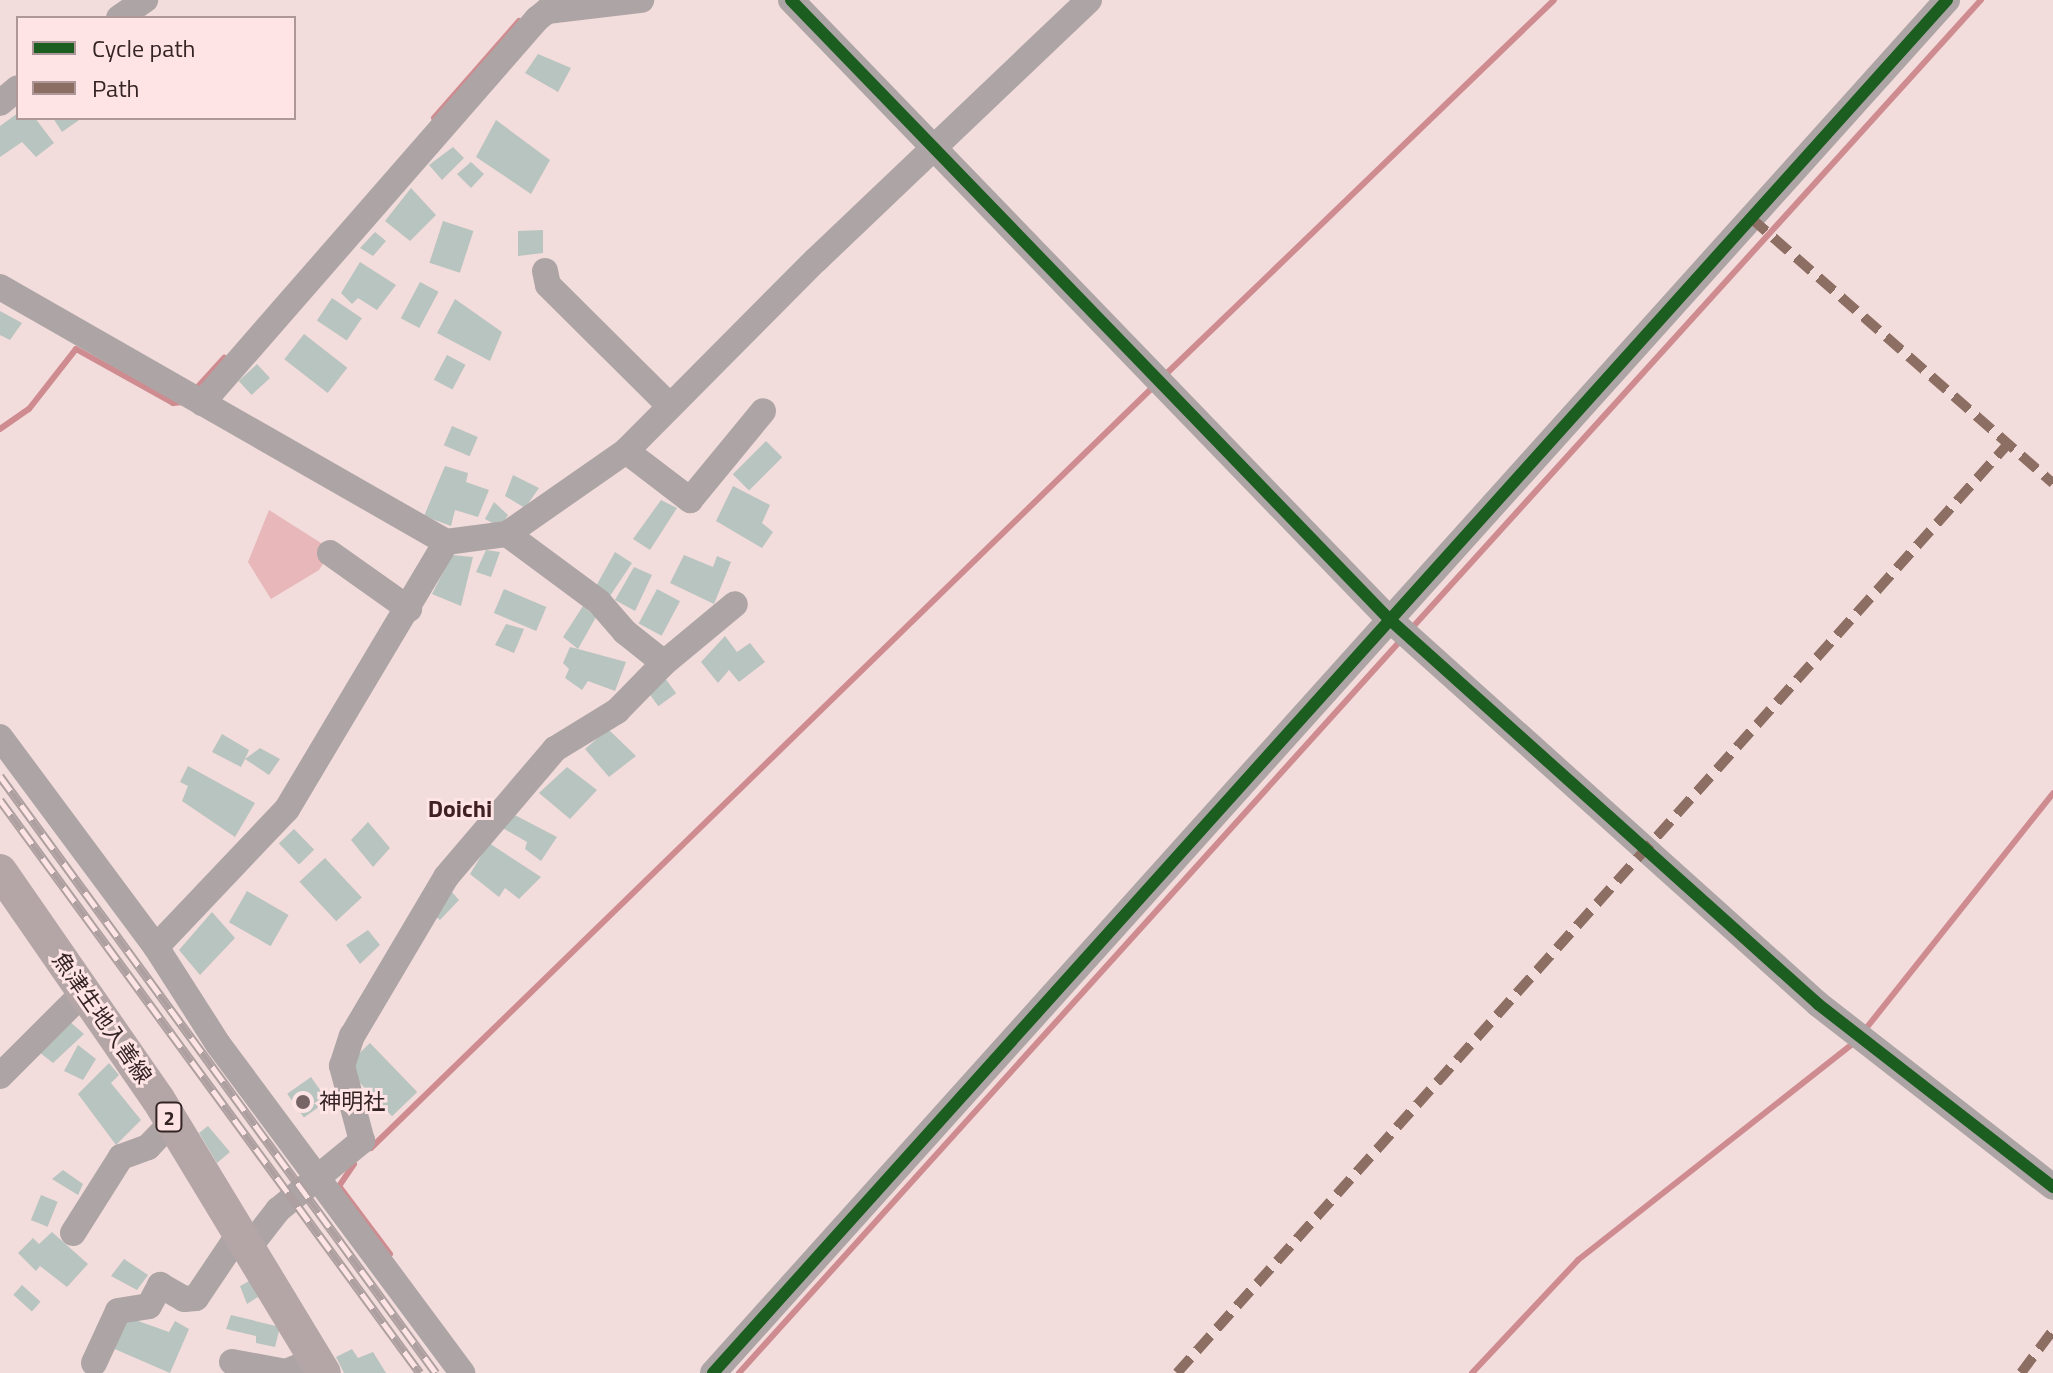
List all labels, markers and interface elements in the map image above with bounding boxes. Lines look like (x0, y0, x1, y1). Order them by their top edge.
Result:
legend (16, 16, 296, 120)
text: Cycle path (92, 30, 195, 66)
text: Path (92, 70, 139, 106)
district label: Doichi (428, 795, 492, 823)
street label: 魚津生地入善線 (47, 947, 157, 1089)
place label: 神明社 (319, 1089, 385, 1115)
marker: 神明社 (294, 1093, 312, 1111)
road number: 2 (155, 1101, 183, 1133)

